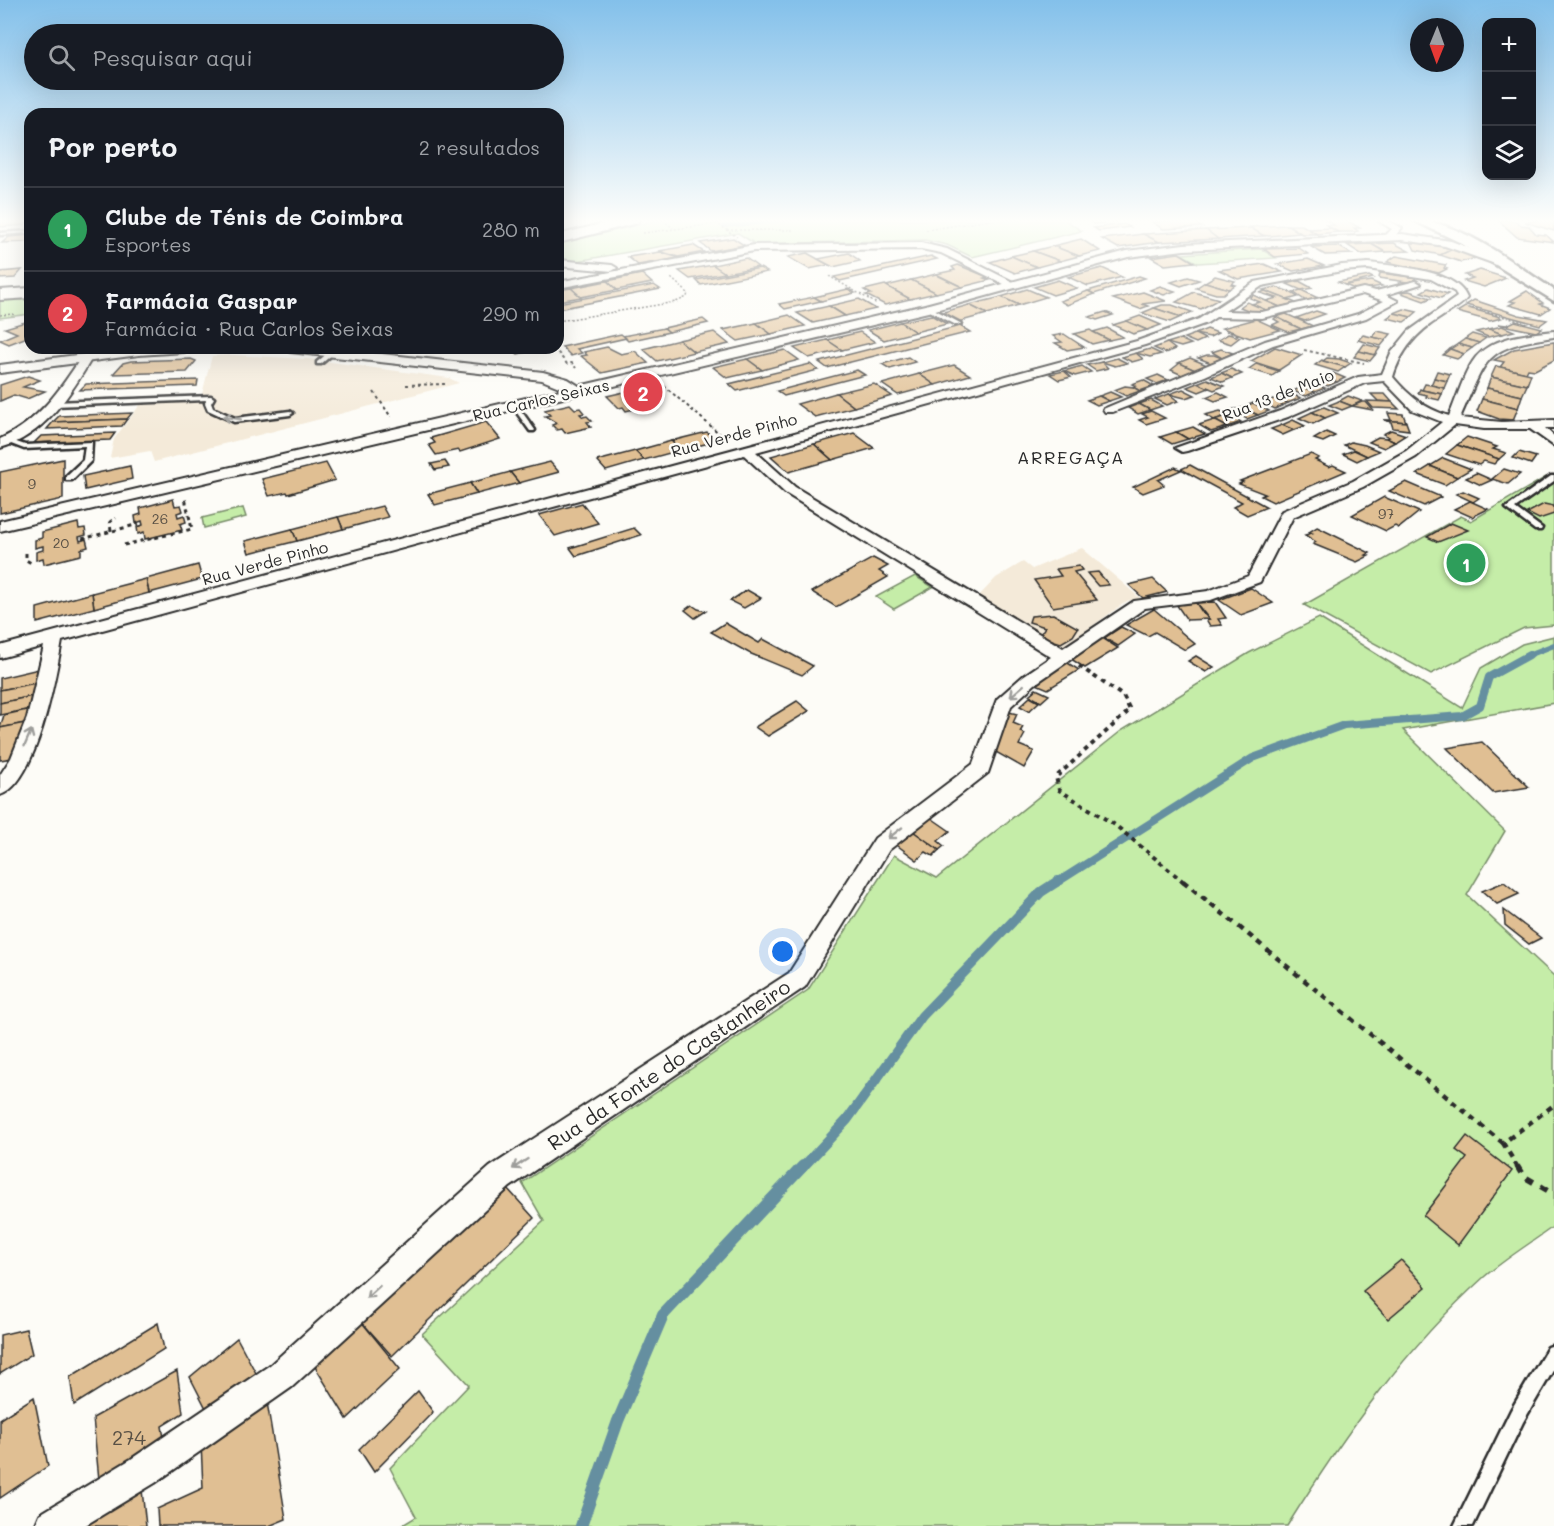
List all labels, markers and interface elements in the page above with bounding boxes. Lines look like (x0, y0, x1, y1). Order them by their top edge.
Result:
north arrow (1410, 18, 1464, 72)
map controls (1482, 18, 1536, 180)
button: + (1482, 18, 1536, 72)
search box (24, 24, 564, 90)
icon: search (45, 41, 78, 74)
text: Pesquisar aqui (93, 43, 253, 72)
button: − (1482, 72, 1536, 126)
button: layers (1482, 126, 1536, 180)
text: Por perto (48, 130, 177, 164)
text: 2 resultados (419, 134, 540, 160)
text: Clube de Ténis de Coimbra (105, 202, 404, 231)
text: 1 (63, 216, 72, 242)
text: 280 m (482, 216, 540, 242)
text: Esportes (105, 231, 191, 257)
text: Farmácia Gaspar (105, 286, 297, 315)
text: 2 (62, 300, 73, 326)
text: 290 m (482, 300, 540, 326)
text: Farmácia · Rua Carlos Seixas (105, 315, 393, 341)
street label: Rua 13 de Maio (1219, 364, 1337, 425)
pin: 2 (624, 370, 662, 414)
street label: Rua Carlos Seixas (471, 374, 611, 425)
street label: Rua Verde Pinho (669, 408, 799, 461)
one-way arrow (223, 412, 242, 423)
district label: ARREGAÇA (1017, 445, 1125, 469)
house number: 9 (28, 474, 36, 493)
house number: 97 (1378, 504, 1394, 523)
house number: 26 (152, 509, 168, 528)
house number: 20 (53, 533, 70, 552)
street label: Rua Verde Pinho (200, 536, 330, 589)
pin: 1 (1446, 540, 1486, 586)
one-way arrow (1010, 684, 1025, 698)
one-way arrow (23, 729, 34, 748)
one-way arrow (888, 827, 904, 840)
your location (768, 937, 797, 966)
street label: Rua da Fonte do Castanheiro (542, 973, 795, 1155)
one-way arrow (512, 1158, 529, 1170)
one-way arrow (366, 1285, 381, 1299)
house number: 274 (112, 1424, 146, 1450)

